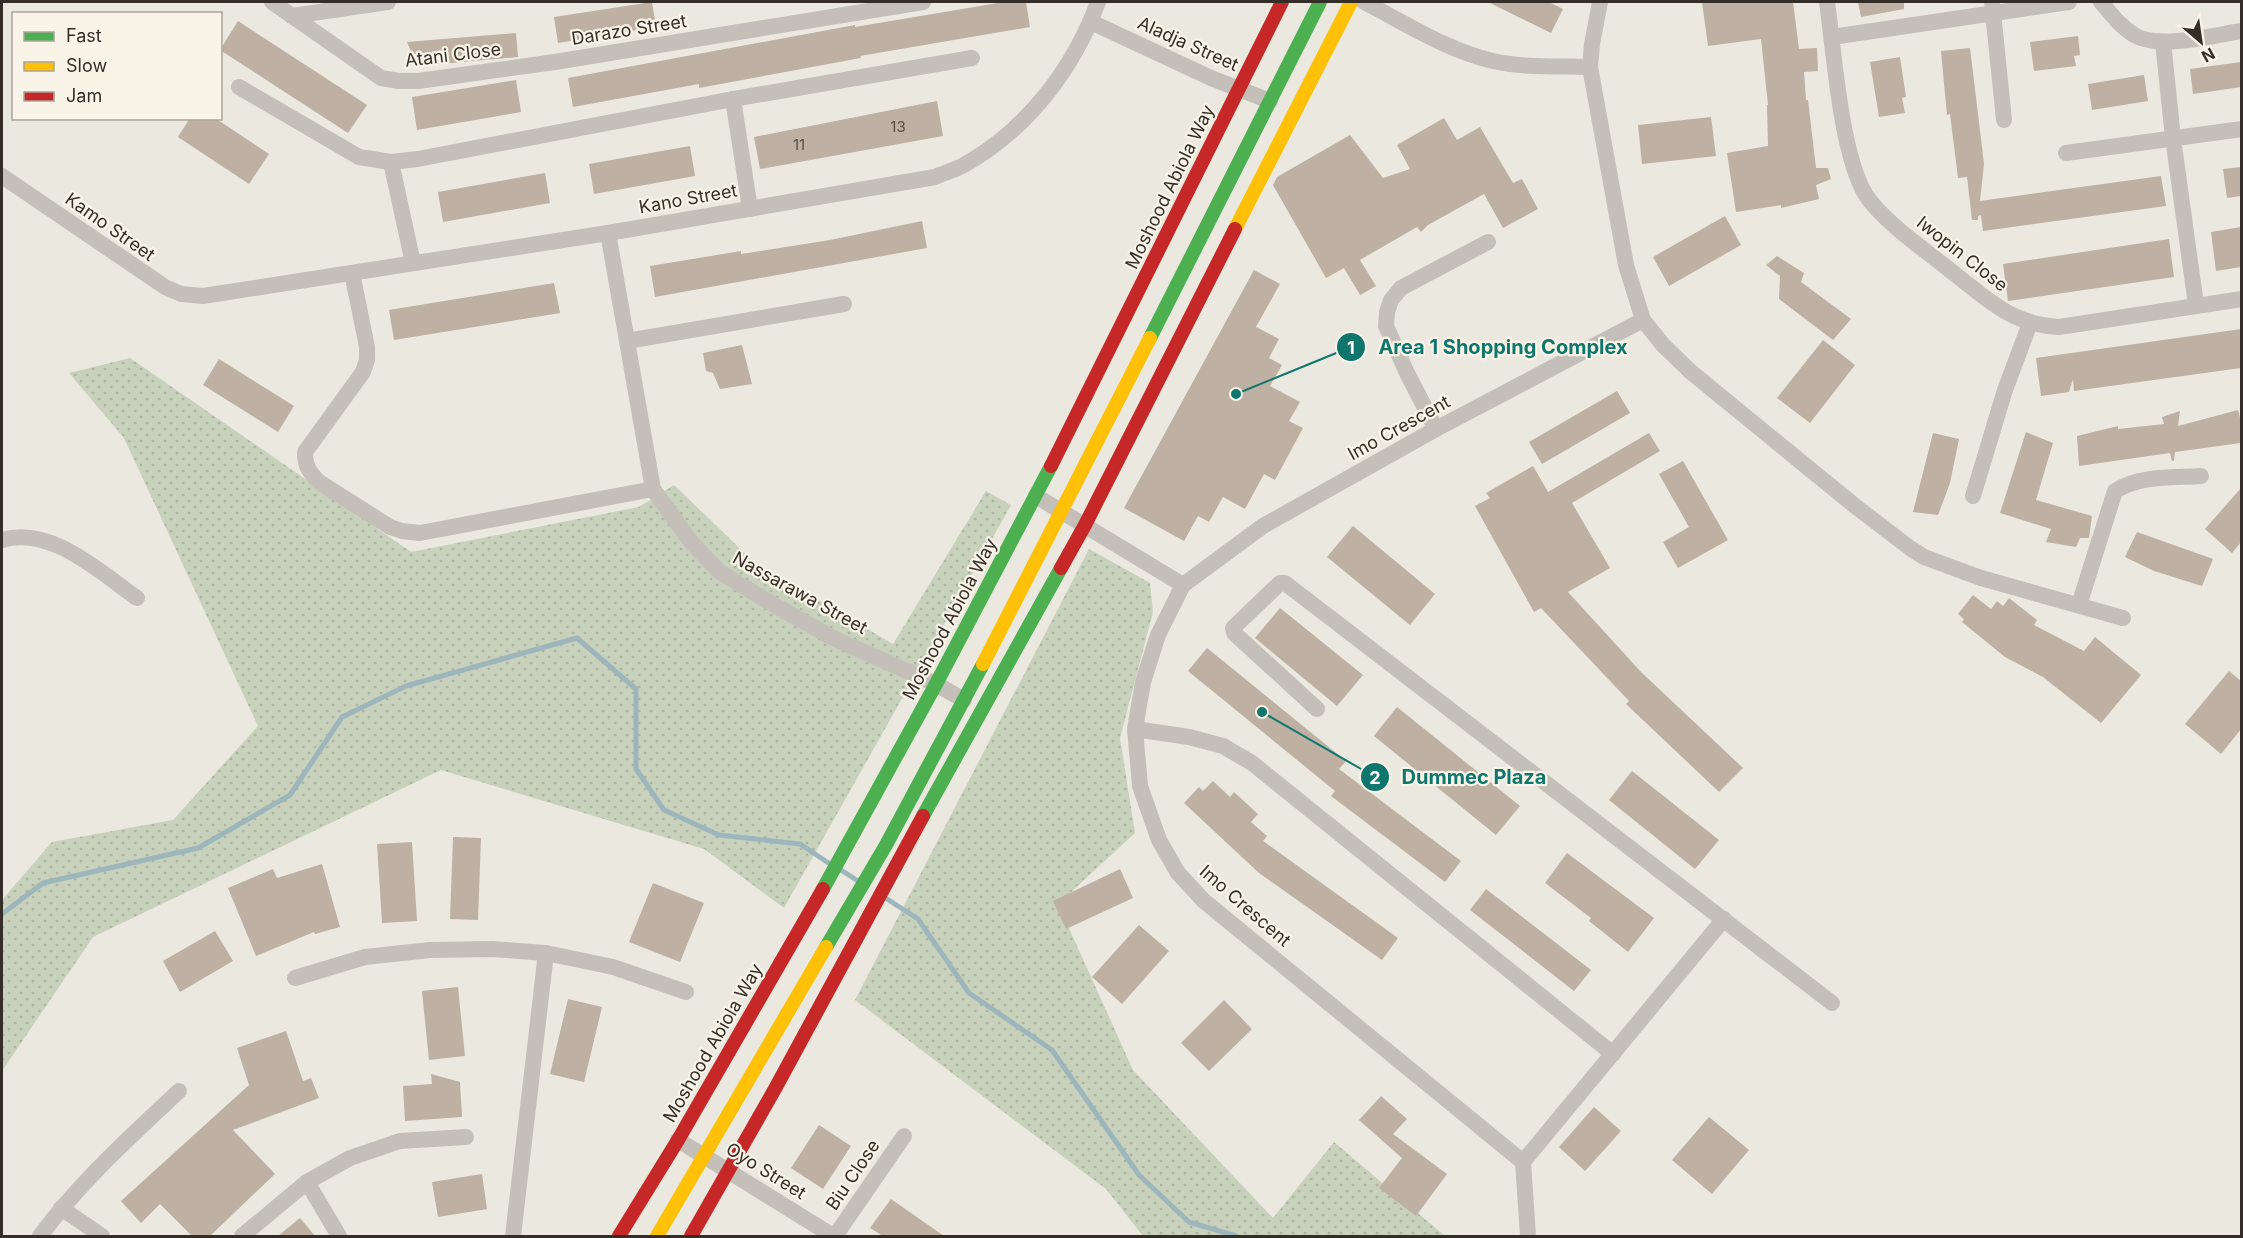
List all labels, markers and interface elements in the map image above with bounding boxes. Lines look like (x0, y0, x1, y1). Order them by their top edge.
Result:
street label: Darazo Street (570, 10, 688, 49)
legend (12, 12, 222, 120)
street label: Aladja Street (1134, 12, 1242, 75)
north arrow (2171, 12, 2231, 72)
text: Fast (66, 25, 102, 46)
street label: Atani Close (404, 38, 502, 71)
text: N (2198, 43, 2218, 67)
text: Slow (66, 55, 107, 76)
text: Jam (66, 85, 102, 106)
street label: Moshood Abiola Way (1121, 101, 1218, 272)
house number: 13 (890, 117, 906, 136)
house number: 11 (793, 135, 805, 154)
street label: Kano Street (637, 180, 739, 217)
street label: Kamo Street (61, 188, 159, 265)
street label: Iwopin Close (1913, 212, 2012, 296)
callout: Area 1 Shopping Complex (1336, 328, 1640, 366)
text: Area 1 Shopping Complex (1378, 335, 1628, 359)
text: 1 (1347, 337, 1355, 358)
street label: Imo Crescent (1344, 391, 1454, 464)
street label: Moshood Abiola Way (898, 534, 1001, 703)
street label: Nassarawa Street (729, 547, 871, 638)
callout: Dummec Plaza (1360, 758, 1559, 796)
text: Dummec Plaza (1402, 765, 1546, 789)
text: 2 (1369, 767, 1381, 788)
street label: Imo Crescent (1196, 861, 1295, 951)
street label: Moshood Abiola Way (659, 960, 767, 1126)
street label: Biu Close (821, 1136, 884, 1214)
street label: Oyo Street (722, 1138, 810, 1203)

